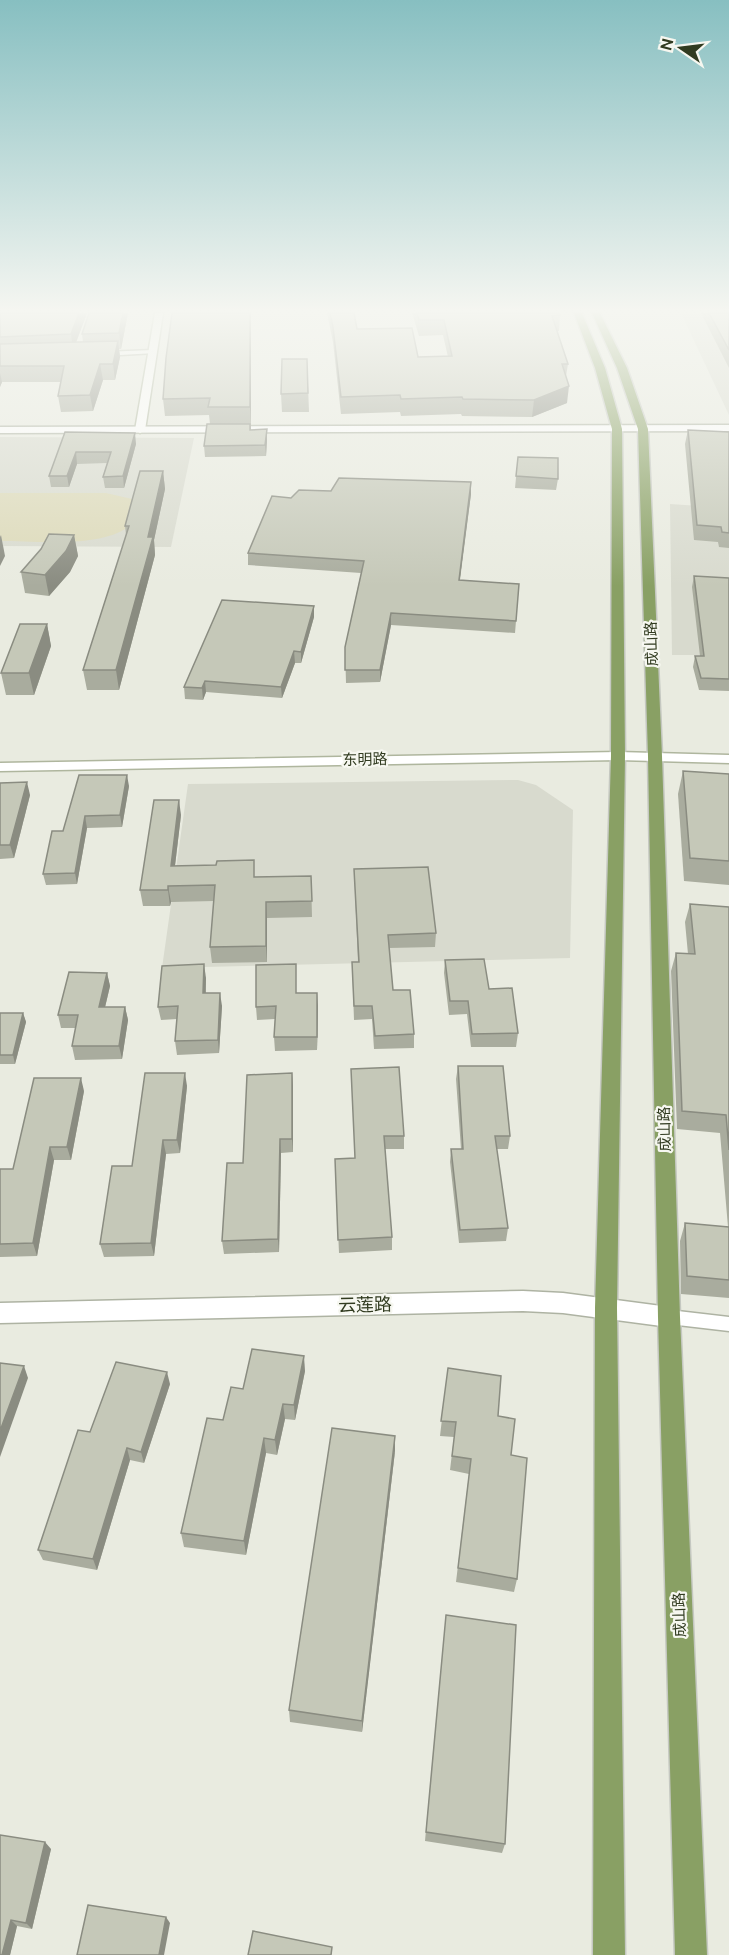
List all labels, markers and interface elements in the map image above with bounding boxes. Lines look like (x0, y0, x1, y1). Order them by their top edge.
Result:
north arrow (651, 18, 711, 78)
text: N (656, 36, 677, 52)
street label: 成山路 (642, 621, 660, 667)
street label: 东明路 (342, 750, 388, 768)
street label: 成山路 (655, 1106, 673, 1152)
street label: 云莲路 (338, 1294, 392, 1314)
street label: 成山路 (670, 1592, 688, 1638)

